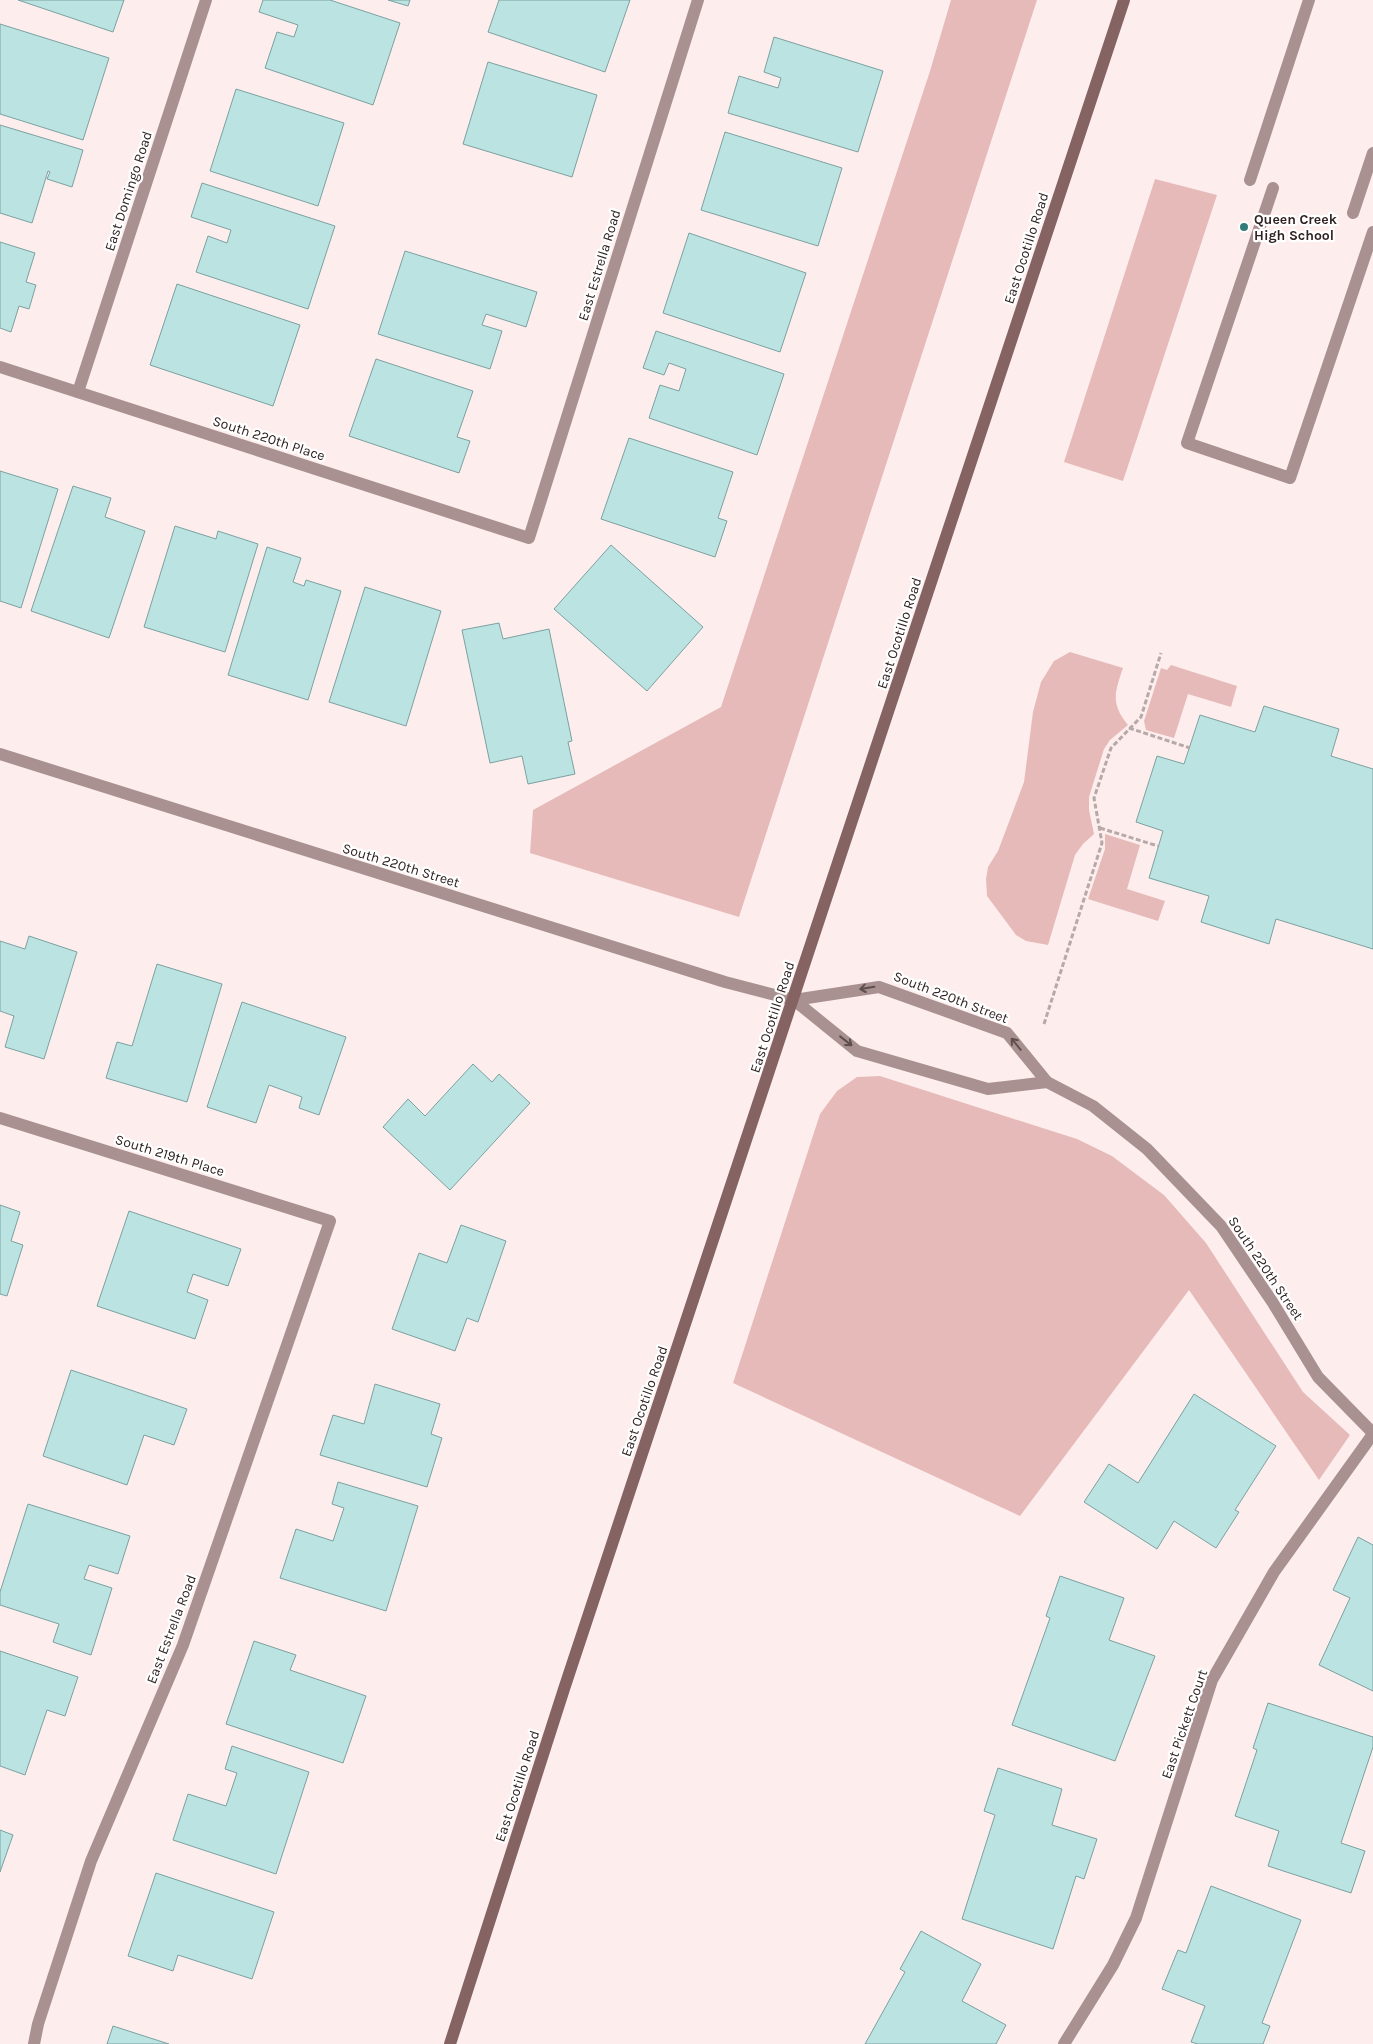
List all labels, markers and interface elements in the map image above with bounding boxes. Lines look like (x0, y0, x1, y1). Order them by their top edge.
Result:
street label: East Domingo Road (101, 129, 156, 253)
street label: East Ocotillo Road (1000, 190, 1052, 306)
street label: East Estrella Road (574, 207, 624, 323)
place label: Queen Creek High School (1254, 211, 1338, 244)
marker: Queen Creek High School (1238, 221, 1250, 233)
street label: South 220th Place (211, 412, 327, 465)
street label: East Ocotillo Road (873, 575, 925, 691)
street label: South 220th Street (340, 840, 462, 891)
street label: East Ocotillo Road (746, 959, 798, 1075)
street label: South 220th Street (891, 968, 1011, 1027)
one-way arrow (860, 984, 876, 994)
one-way arrow (839, 1036, 852, 1047)
one-way arrow (1011, 1038, 1022, 1051)
street label: South 219th Place (113, 1131, 227, 1180)
street label: South 220th Street (1225, 1213, 1307, 1323)
street label: East Ocotillo Road (618, 1344, 671, 1459)
street label: East Estrella Road (143, 1572, 200, 1686)
street label: East Pickett Court (1158, 1667, 1211, 1781)
street label: East Ocotillo Road (491, 1728, 543, 1844)

